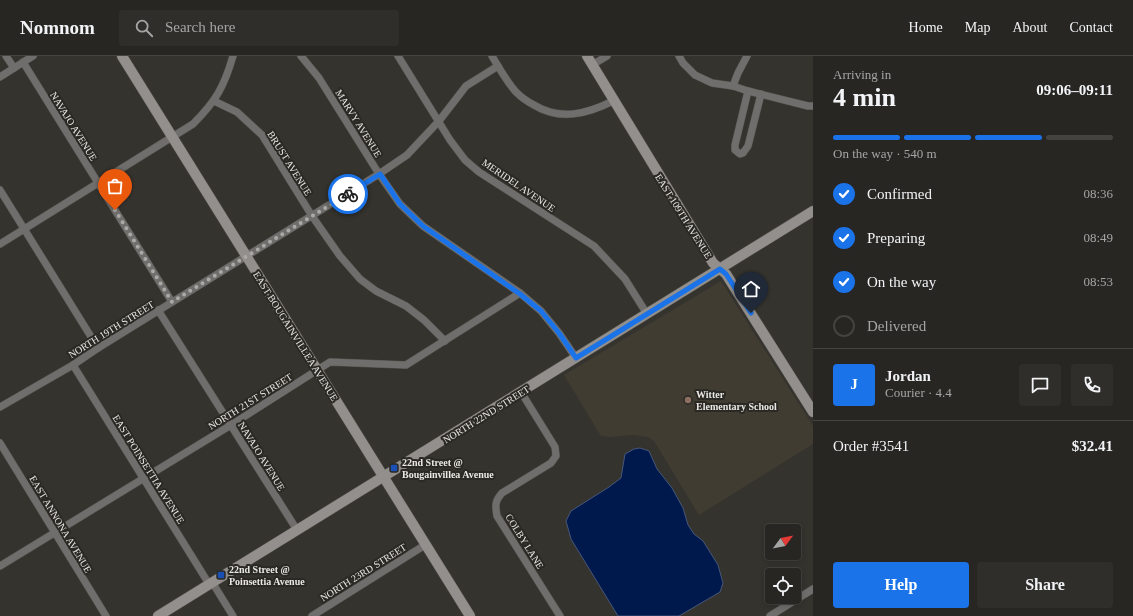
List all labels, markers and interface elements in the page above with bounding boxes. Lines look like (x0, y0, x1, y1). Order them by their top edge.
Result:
search box (119, 10, 399, 46)
text: Nomnom (20, 17, 95, 38)
icon: search (133, 17, 155, 39)
text: Search here (165, 19, 235, 35)
text: Home (909, 20, 943, 35)
text: Map (965, 20, 990, 35)
text: About (1012, 20, 1047, 35)
text: Contact (1069, 20, 1113, 35)
text: Arriving in (833, 67, 891, 82)
text: 09:06–09:11 (1036, 82, 1113, 98)
text: 4 min (833, 83, 896, 112)
street label: MARVY AVENUE (333, 87, 384, 159)
street label: NAVAJO AVENUE (48, 90, 99, 163)
street label: BRUST AVENUE (265, 129, 314, 197)
text: On the way · 540 m (833, 146, 937, 161)
street label: MERIDEL AVENUE (480, 157, 557, 214)
pin (98, 169, 132, 210)
street label: EAST 109TH AVENUE (653, 172, 714, 260)
courier (328, 174, 368, 214)
icon: bag (104, 175, 126, 197)
icon: bike (337, 183, 359, 205)
icon: check (833, 183, 855, 205)
text: Confirmed (867, 186, 932, 202)
text: 08:36 (1083, 186, 1113, 201)
icon: check (833, 227, 855, 249)
text: Preparing (867, 230, 925, 246)
text: 08:49 (1083, 230, 1113, 245)
street label: EAST BOUGAINVILLEA AVENUE (251, 269, 340, 403)
icon: check (833, 271, 855, 293)
pin (734, 272, 768, 313)
text: On the way (867, 274, 936, 290)
text: 08:53 (1083, 274, 1113, 289)
icon: home (740, 278, 762, 300)
street label: NORTH 19TH STREET (66, 299, 156, 360)
text: Delivered (867, 318, 926, 334)
button: chat (1019, 364, 1061, 406)
button: phone (1071, 364, 1113, 406)
text: Jordan (885, 368, 931, 384)
street label: NORTH 21ST STREET (206, 371, 294, 432)
text: J (850, 376, 858, 392)
street label: NORTH 22ND STREET (441, 383, 532, 446)
text: Courier · 4.4 (885, 385, 952, 400)
place label: Witter Elementary School (696, 389, 777, 412)
marker: Witter Elementary School (683, 395, 693, 405)
street label: EAST POINSETTIA AVENUE (110, 413, 187, 526)
street label: NAVAJO AVENUE (236, 420, 287, 493)
text: Order #3541 (833, 438, 909, 454)
text: $32.41 (1072, 438, 1113, 454)
place label: 22nd Street @ Bougainvillea Avenue (402, 457, 494, 480)
marker: 22nd Street @ Bougainvillea Avenue (389, 463, 399, 473)
street label: EAST ANNONA AVENUE (27, 474, 94, 575)
street label: COLBY LANE (503, 512, 546, 571)
north arrow (765, 524, 801, 560)
map controls (765, 524, 801, 604)
street label: NORTH 23RD STREET (318, 541, 408, 603)
button: Help (833, 562, 969, 608)
button: Share (977, 562, 1113, 608)
place label: 22nd Street @ Poinsettia Avenue (229, 564, 305, 587)
button: locate (765, 568, 801, 604)
marker: 22nd Street @ Poinsettia Avenue (216, 570, 226, 580)

